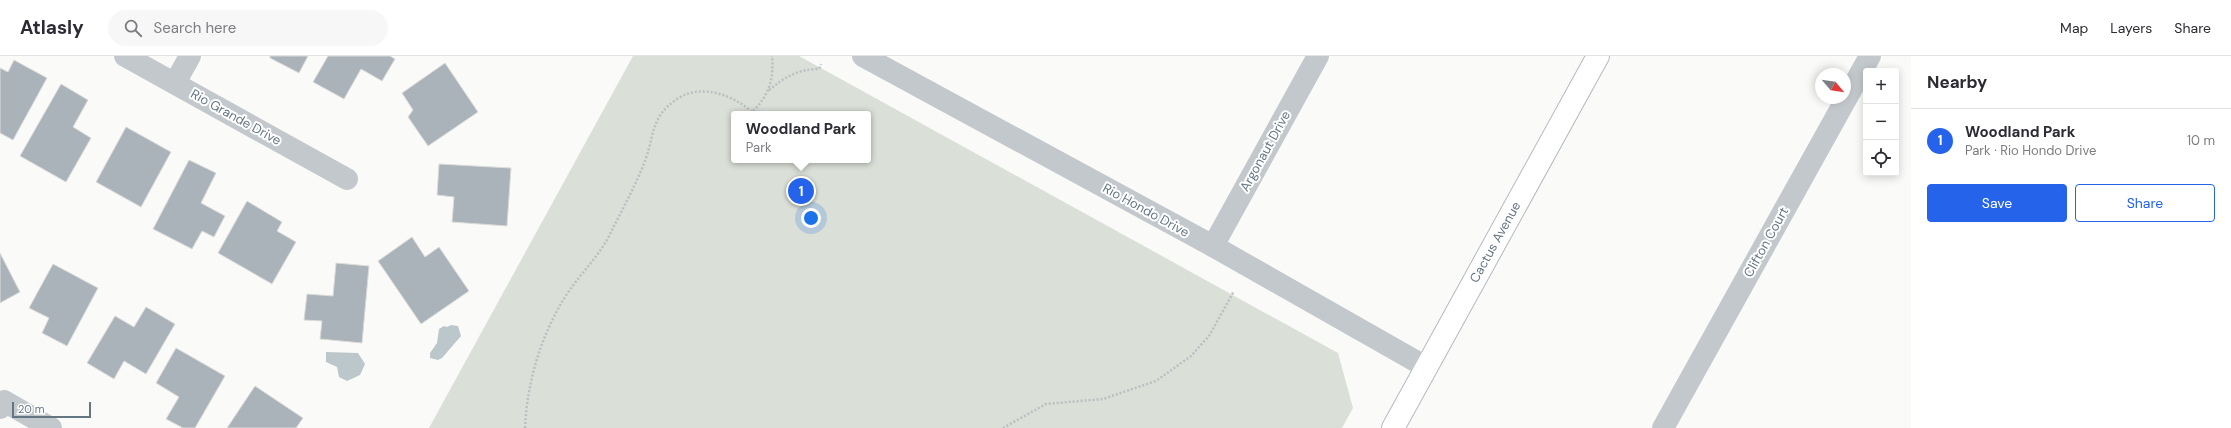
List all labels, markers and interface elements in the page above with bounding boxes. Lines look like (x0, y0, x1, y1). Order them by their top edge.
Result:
search box (108, 10, 388, 46)
text: Atlasly (20, 15, 84, 40)
icon: search (122, 17, 144, 39)
text: Search here (154, 18, 236, 38)
text: Map (2060, 19, 2088, 37)
text: Layers (2110, 19, 2152, 37)
text: Share (2174, 19, 2211, 37)
north arrow (1815, 68, 1851, 104)
map controls (1863, 68, 1899, 176)
button: + (1863, 68, 1899, 104)
text: Nearby (1927, 71, 1987, 93)
street label: Rio Grande Drive (188, 85, 284, 149)
button: − (1863, 104, 1899, 140)
street label: Argonaut Drive (1236, 108, 1294, 194)
popup (731, 111, 871, 163)
text: Woodland Park (746, 119, 856, 139)
text: Woodland Park (1965, 122, 2075, 142)
text: 1 (1938, 132, 1942, 149)
text: 10 m (2187, 132, 2215, 149)
text: Park (746, 139, 772, 156)
button: locate (1863, 140, 1899, 176)
text: Park · Rio Hondo Drive (1965, 142, 2096, 159)
pin: 1 (788, 176, 814, 206)
street label: Rio Hondo Drive (1100, 179, 1192, 241)
button: Save (1927, 184, 2067, 222)
button: Share (2075, 184, 2215, 222)
street label: Cactus Avenue (1466, 198, 1524, 286)
street label: Clifton Court (1740, 204, 1792, 280)
your location (801, 208, 821, 228)
scale bar (12, 400, 91, 419)
text: 20 m (18, 402, 44, 416)

